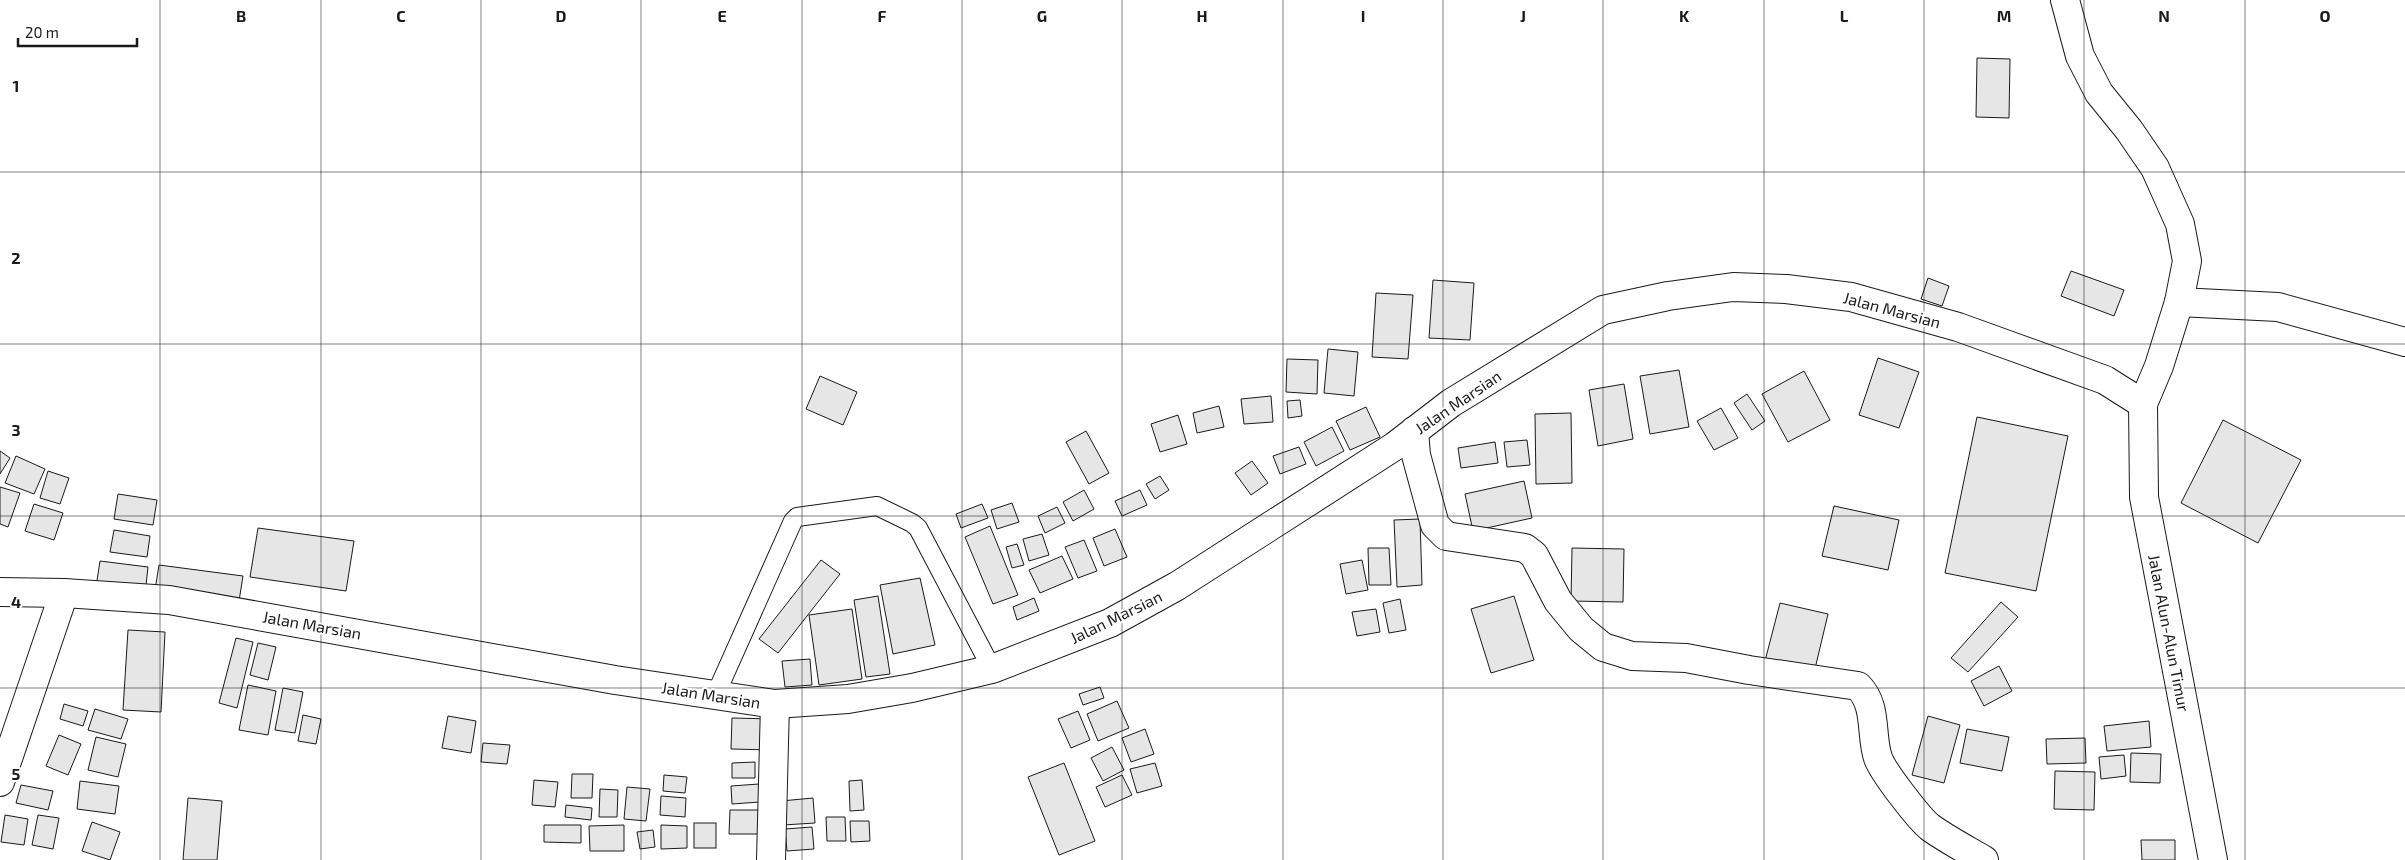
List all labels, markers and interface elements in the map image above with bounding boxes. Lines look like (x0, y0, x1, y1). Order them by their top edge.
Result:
text: B (236, 6, 246, 25)
text: C (396, 6, 406, 25)
text: D (556, 6, 567, 25)
text: E (717, 6, 727, 25)
text: F (878, 6, 887, 25)
text: G (1037, 6, 1047, 25)
text: H (1196, 6, 1208, 25)
text: I (1361, 6, 1365, 25)
text: J (1520, 6, 1526, 25)
text: K (1679, 6, 1690, 25)
text: L (1840, 6, 1849, 25)
text: M (1997, 6, 2011, 25)
text: N (2158, 6, 2170, 25)
text: O (2319, 6, 2331, 25)
scale bar (18, 15, 136, 47)
text: 20 m (25, 23, 59, 41)
text: 1 (13, 76, 19, 95)
text: 2 (11, 248, 21, 267)
street label: Jalan Marsian (1841, 287, 1943, 332)
street label: Jalan Marsian (1411, 366, 1505, 437)
text: 3 (11, 420, 21, 439)
street label: Jalan Alun-Alun Timur (2145, 553, 2194, 714)
street label: Jalan Marsian (1067, 586, 1165, 647)
text: 4 (11, 592, 21, 611)
street label: Jalan Marsian (261, 606, 363, 643)
street label: Jalan Marsian (660, 677, 762, 712)
text: 5 (12, 764, 21, 783)

